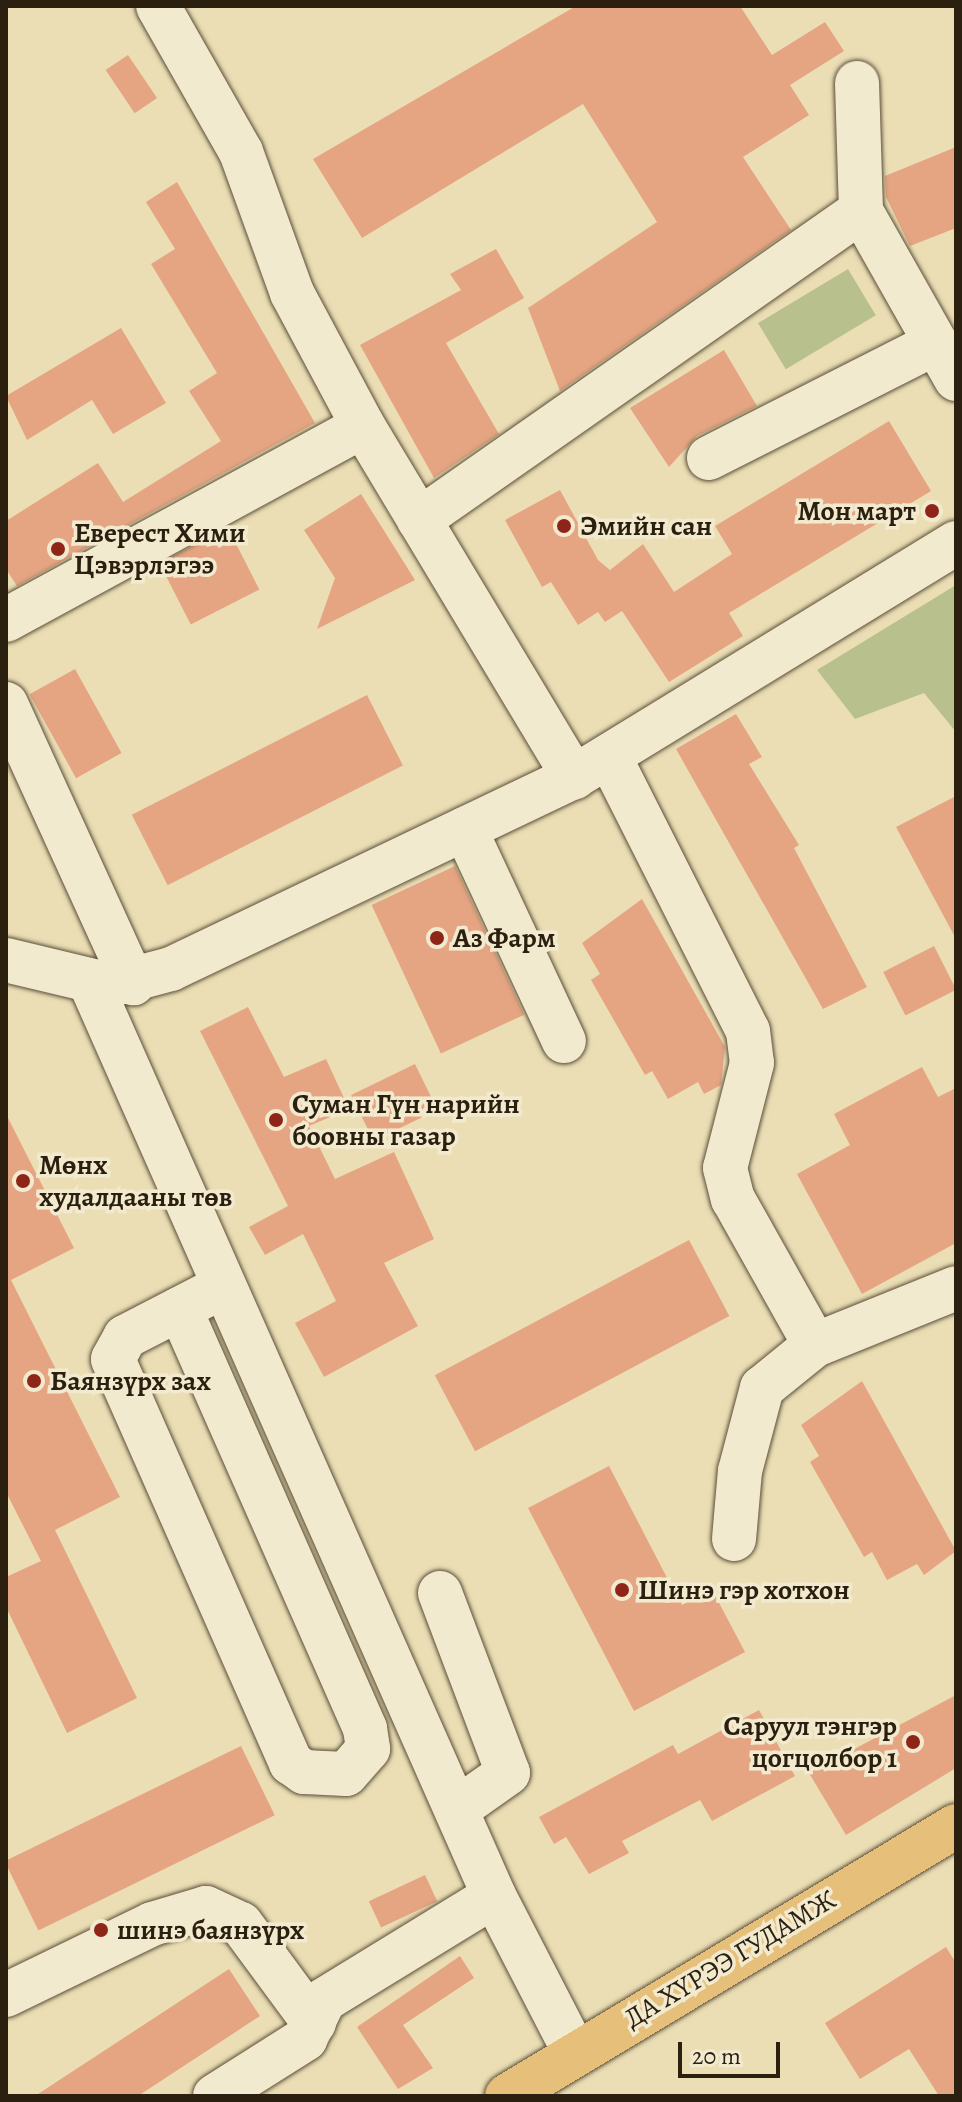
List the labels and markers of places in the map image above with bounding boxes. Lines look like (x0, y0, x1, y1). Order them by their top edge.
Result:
place label: Мон март (797, 494, 916, 528)
marker: Мон март (923, 502, 941, 520)
place label: Эмийн сан (580, 509, 712, 543)
place label: Еверест Хими Цэвэрлэгээ (74, 516, 246, 582)
marker: Эмийн сан (555, 517, 573, 535)
marker: Еверест Хими Цэвэрлэгээ (49, 540, 67, 558)
place label: Аз Фарм (453, 921, 556, 955)
marker: Аз Фарм (428, 929, 446, 947)
place label: Суман Гүн нарийн боовны газар (292, 1087, 520, 1153)
marker: Суман Гүн нарийн боовны газар (267, 1111, 285, 1129)
place label: Мөнх худалдааны төв (39, 1148, 232, 1214)
marker: Мөнх худалдааны төв (14, 1172, 32, 1190)
place label: Баянзүрх зах (50, 1364, 211, 1398)
marker: Баянзүрх зах (25, 1372, 43, 1390)
place label: Шинэ гэр хотхон (638, 1573, 850, 1607)
marker: Шинэ гэр хотхон (613, 1581, 631, 1599)
place label: Саруул тэнгэр цогцолбор 1 (723, 1709, 897, 1775)
marker: Саруул тэнгэр цогцолбор 1 (904, 1733, 922, 1751)
place label: шинэ баянзүрх (117, 1913, 304, 1947)
marker: шинэ баянзүрх (92, 1921, 110, 1939)

